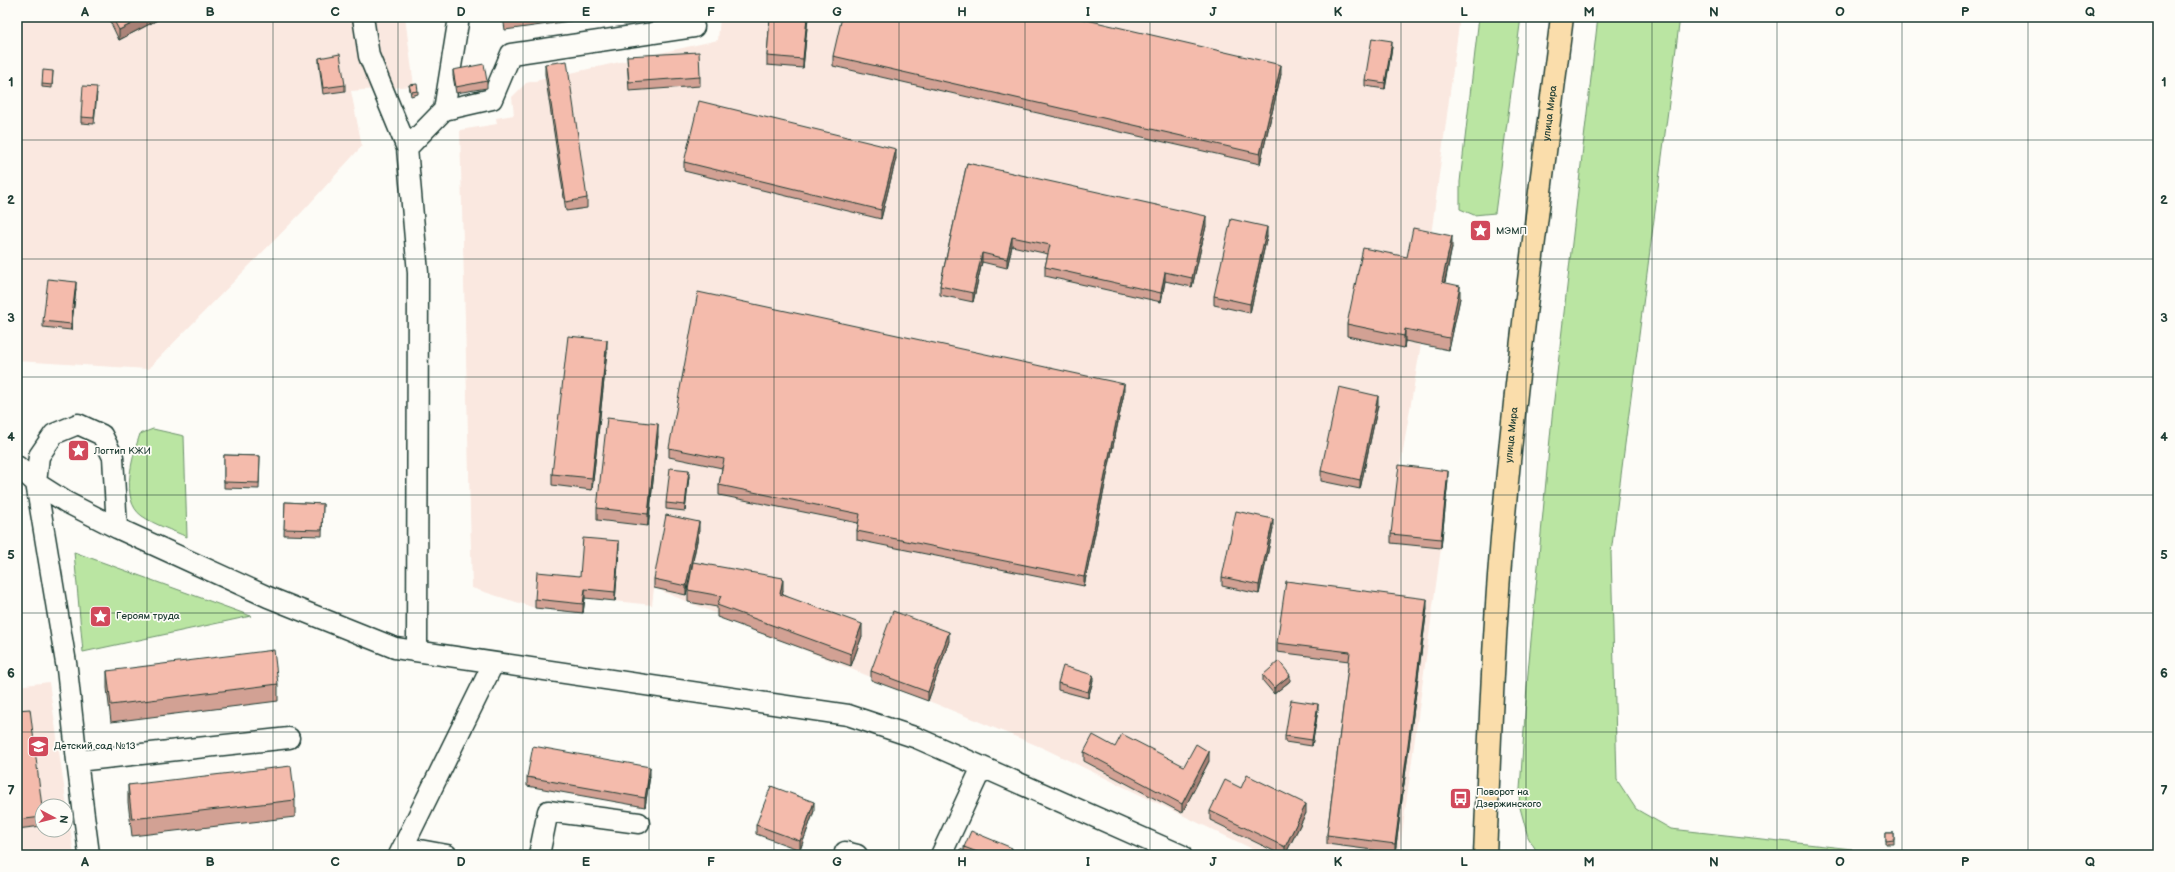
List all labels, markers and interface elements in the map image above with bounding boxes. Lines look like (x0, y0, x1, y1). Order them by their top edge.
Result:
text: A (80, 4, 89, 20)
text: B (205, 4, 215, 20)
text: C (330, 4, 340, 20)
text: D (456, 4, 466, 20)
text: E (582, 4, 591, 20)
text: F (707, 4, 715, 20)
text: G (832, 4, 842, 20)
text: H (957, 4, 967, 20)
text: I (1086, 4, 1090, 20)
text: J (1209, 4, 1217, 20)
text: K (1334, 4, 1343, 20)
text: L (1460, 4, 1468, 20)
text: M (1583, 4, 1595, 20)
text: N (1709, 4, 1719, 20)
text: O (1835, 4, 1845, 20)
text: P (1961, 4, 1970, 20)
text: Q (2085, 4, 2095, 20)
text: 1 (8, 74, 14, 90)
text: 1 (2161, 74, 2167, 90)
street label: улица Мира (1540, 85, 1559, 142)
text: 2 (7, 192, 15, 208)
text: 2 (2160, 192, 2168, 208)
place icon: МЭМП (1467, 218, 1493, 244)
place label: МЭМП (1496, 225, 1527, 237)
text: 3 (7, 310, 15, 326)
text: 3 (2160, 310, 2168, 326)
street label: улица Мира (1503, 406, 1520, 463)
text: 4 (7, 429, 15, 445)
text: 4 (2160, 429, 2168, 445)
place icon: Логтип КЖИ (66, 438, 92, 464)
place label: Логтип КЖИ (93, 445, 151, 457)
text: 5 (7, 547, 15, 563)
text: 5 (2160, 547, 2168, 563)
place icon: Героям труда (88, 603, 114, 629)
place label: Героям труда (116, 610, 180, 622)
text: 6 (7, 665, 15, 681)
text: 6 (2160, 665, 2168, 681)
school or university icon: Детский сад №13 (25, 733, 51, 759)
place label: Детский сад №13 (54, 740, 136, 752)
text: 7 (7, 783, 15, 799)
text: 7 (2160, 783, 2168, 799)
bus stop icon: Поворот на Дзержинского (1447, 785, 1473, 811)
place label: Поворот на Дзержинского (1476, 786, 1541, 810)
north arrow (34, 798, 74, 838)
text: N (56, 814, 70, 824)
text: A (80, 854, 89, 870)
text: B (205, 854, 215, 870)
text: C (330, 854, 340, 870)
text: D (456, 854, 466, 870)
text: E (582, 854, 591, 870)
text: F (707, 854, 715, 870)
text: G (832, 854, 842, 870)
text: H (957, 854, 967, 870)
text: I (1086, 854, 1090, 870)
text: J (1209, 854, 1217, 870)
text: K (1334, 854, 1343, 870)
text: L (1460, 854, 1468, 870)
text: M (1583, 854, 1595, 870)
text: N (1709, 854, 1719, 870)
text: O (1835, 854, 1845, 870)
text: P (1961, 854, 1970, 870)
text: Q (2085, 854, 2095, 870)

